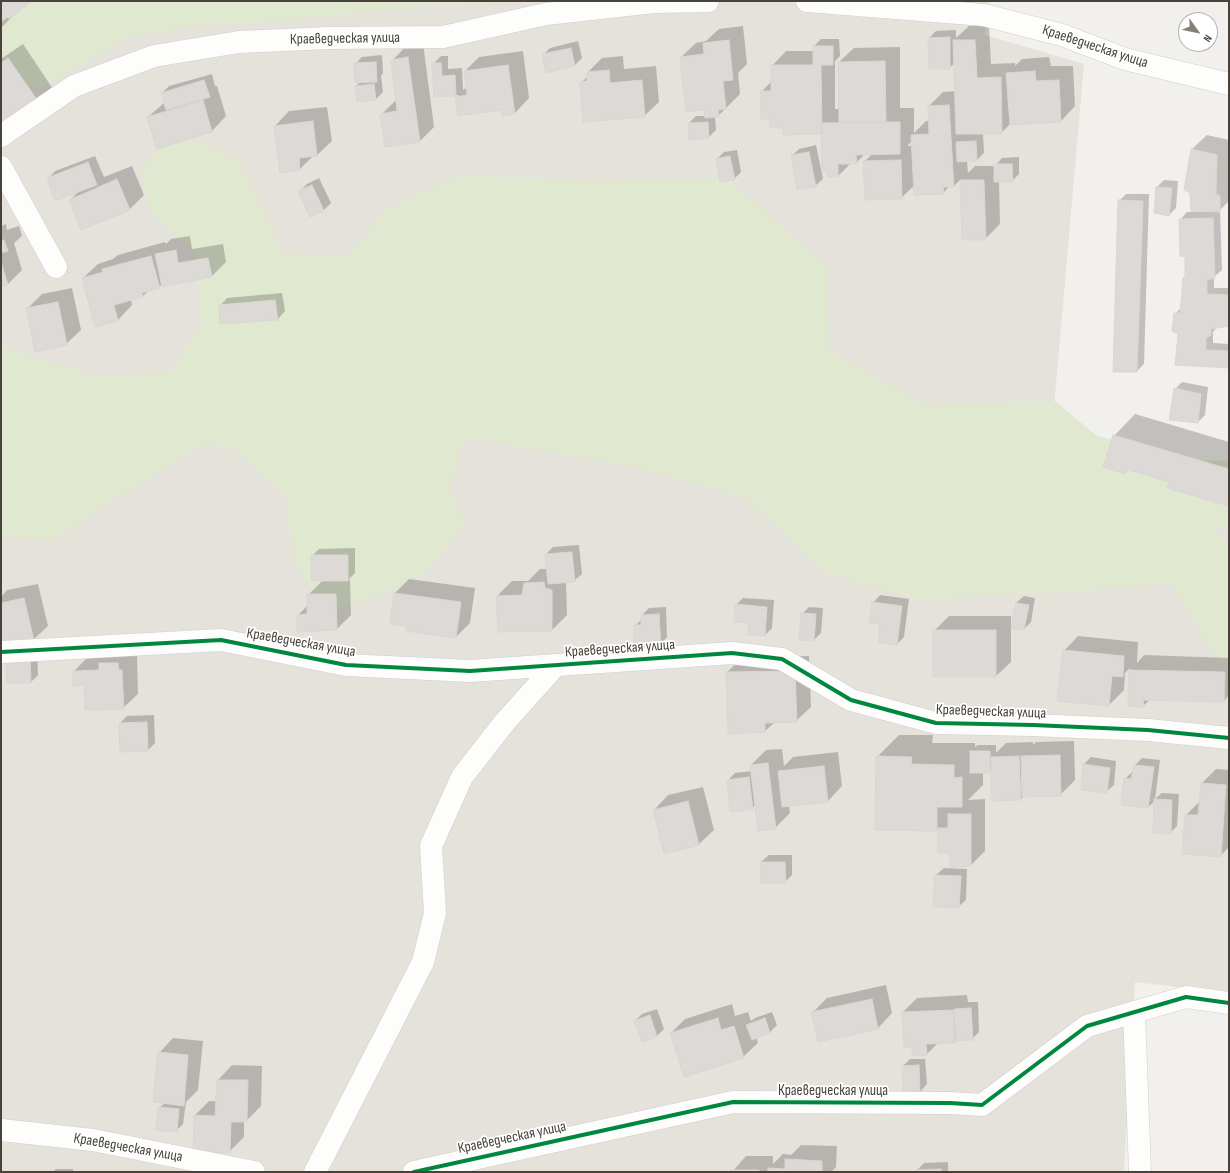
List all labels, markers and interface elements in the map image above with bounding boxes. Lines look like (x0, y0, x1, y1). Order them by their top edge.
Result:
north arrow (1178, 12, 1218, 52)
street label: Краеведческая улица (1040, 21, 1150, 73)
street label: Краеведческая улица (290, 29, 400, 49)
text: N (1201, 32, 1215, 44)
street label: Краеведческая улица (245, 625, 357, 661)
street label: Краеведческая улица (564, 636, 676, 662)
street label: Краеведческая улица (936, 701, 1046, 723)
street label: Краеведческая улица (778, 1082, 888, 1100)
street label: Краеведческая улица (456, 1118, 568, 1158)
street label: Краеведческая улица (72, 1130, 184, 1166)

